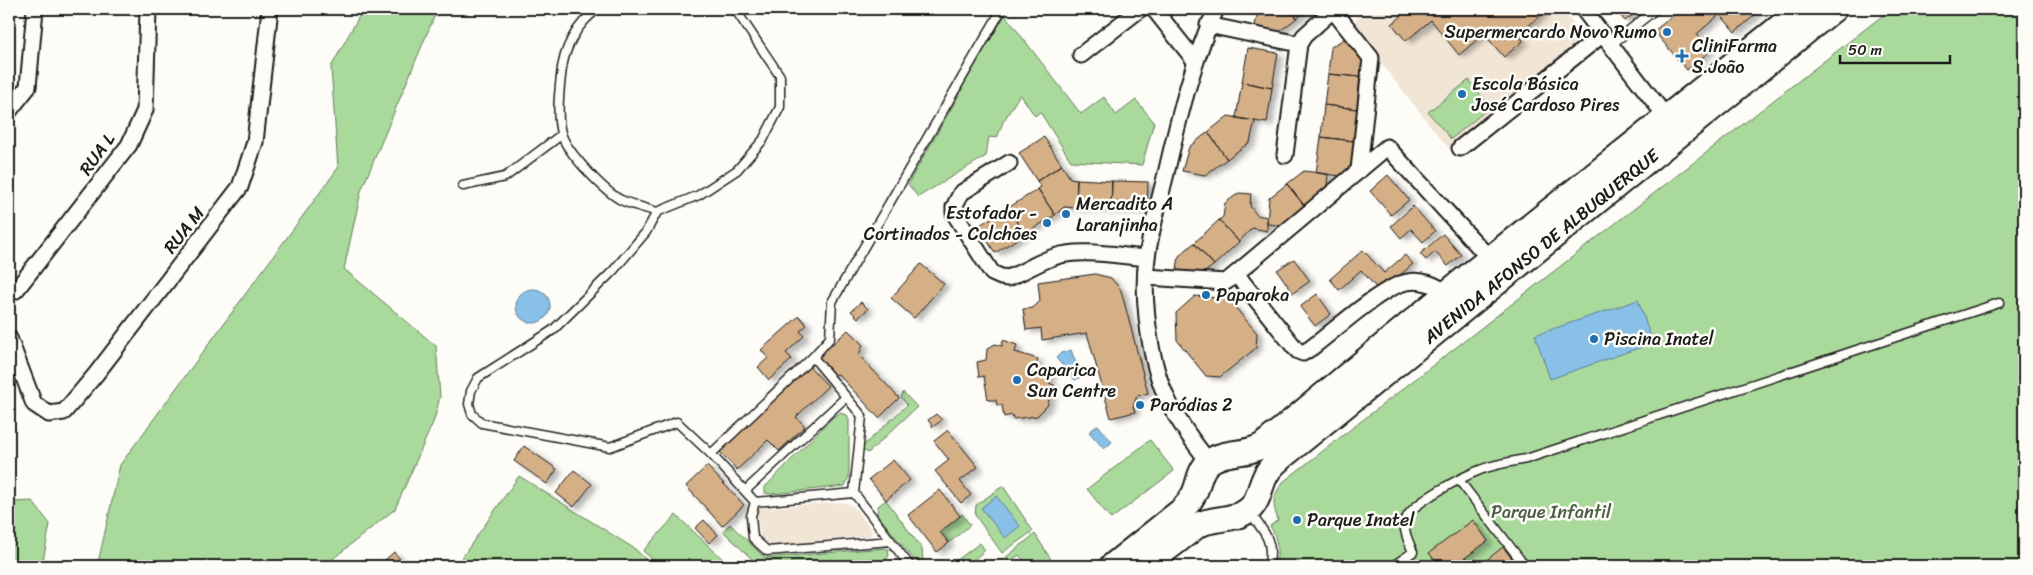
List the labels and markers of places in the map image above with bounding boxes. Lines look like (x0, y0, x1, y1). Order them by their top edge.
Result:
place label: Supermercardo Novo Rumo (1444, 16, 1657, 48)
marker: Supermercardo Novo Rumo (1661, 26, 1673, 38)
place label: CliniFarma S.João (1692, 30, 1777, 83)
marker: CliniFarma S.João (1676, 50, 1688, 62)
place label: Escola Básica José Cardoso Pires (1471, 68, 1620, 121)
marker: Escola Básica José Cardoso Pires (1456, 88, 1468, 100)
place label: Mercadito A Laranjinha (1076, 188, 1173, 241)
place label: Estofador - Cortinados - Colchões (864, 197, 1038, 250)
marker: Mercadito A Laranjinha (1060, 208, 1072, 220)
marker: Estofador - Cortinados - Colchões (1041, 217, 1053, 229)
place label: Paparoka (1216, 279, 1289, 311)
marker: Paparoka (1200, 289, 1212, 301)
place label: Piscina Inatel (1604, 323, 1715, 355)
marker: Piscina Inatel (1588, 333, 1600, 345)
place label: Caparica Sun Centre (1027, 354, 1116, 407)
marker: Caparica Sun Centre (1011, 374, 1023, 386)
place label: Paródias 2 (1150, 389, 1232, 421)
marker: Paródias 2 (1134, 399, 1146, 411)
place label: Parque Inatel (1307, 504, 1415, 536)
marker: Parque Inatel (1291, 514, 1303, 526)

